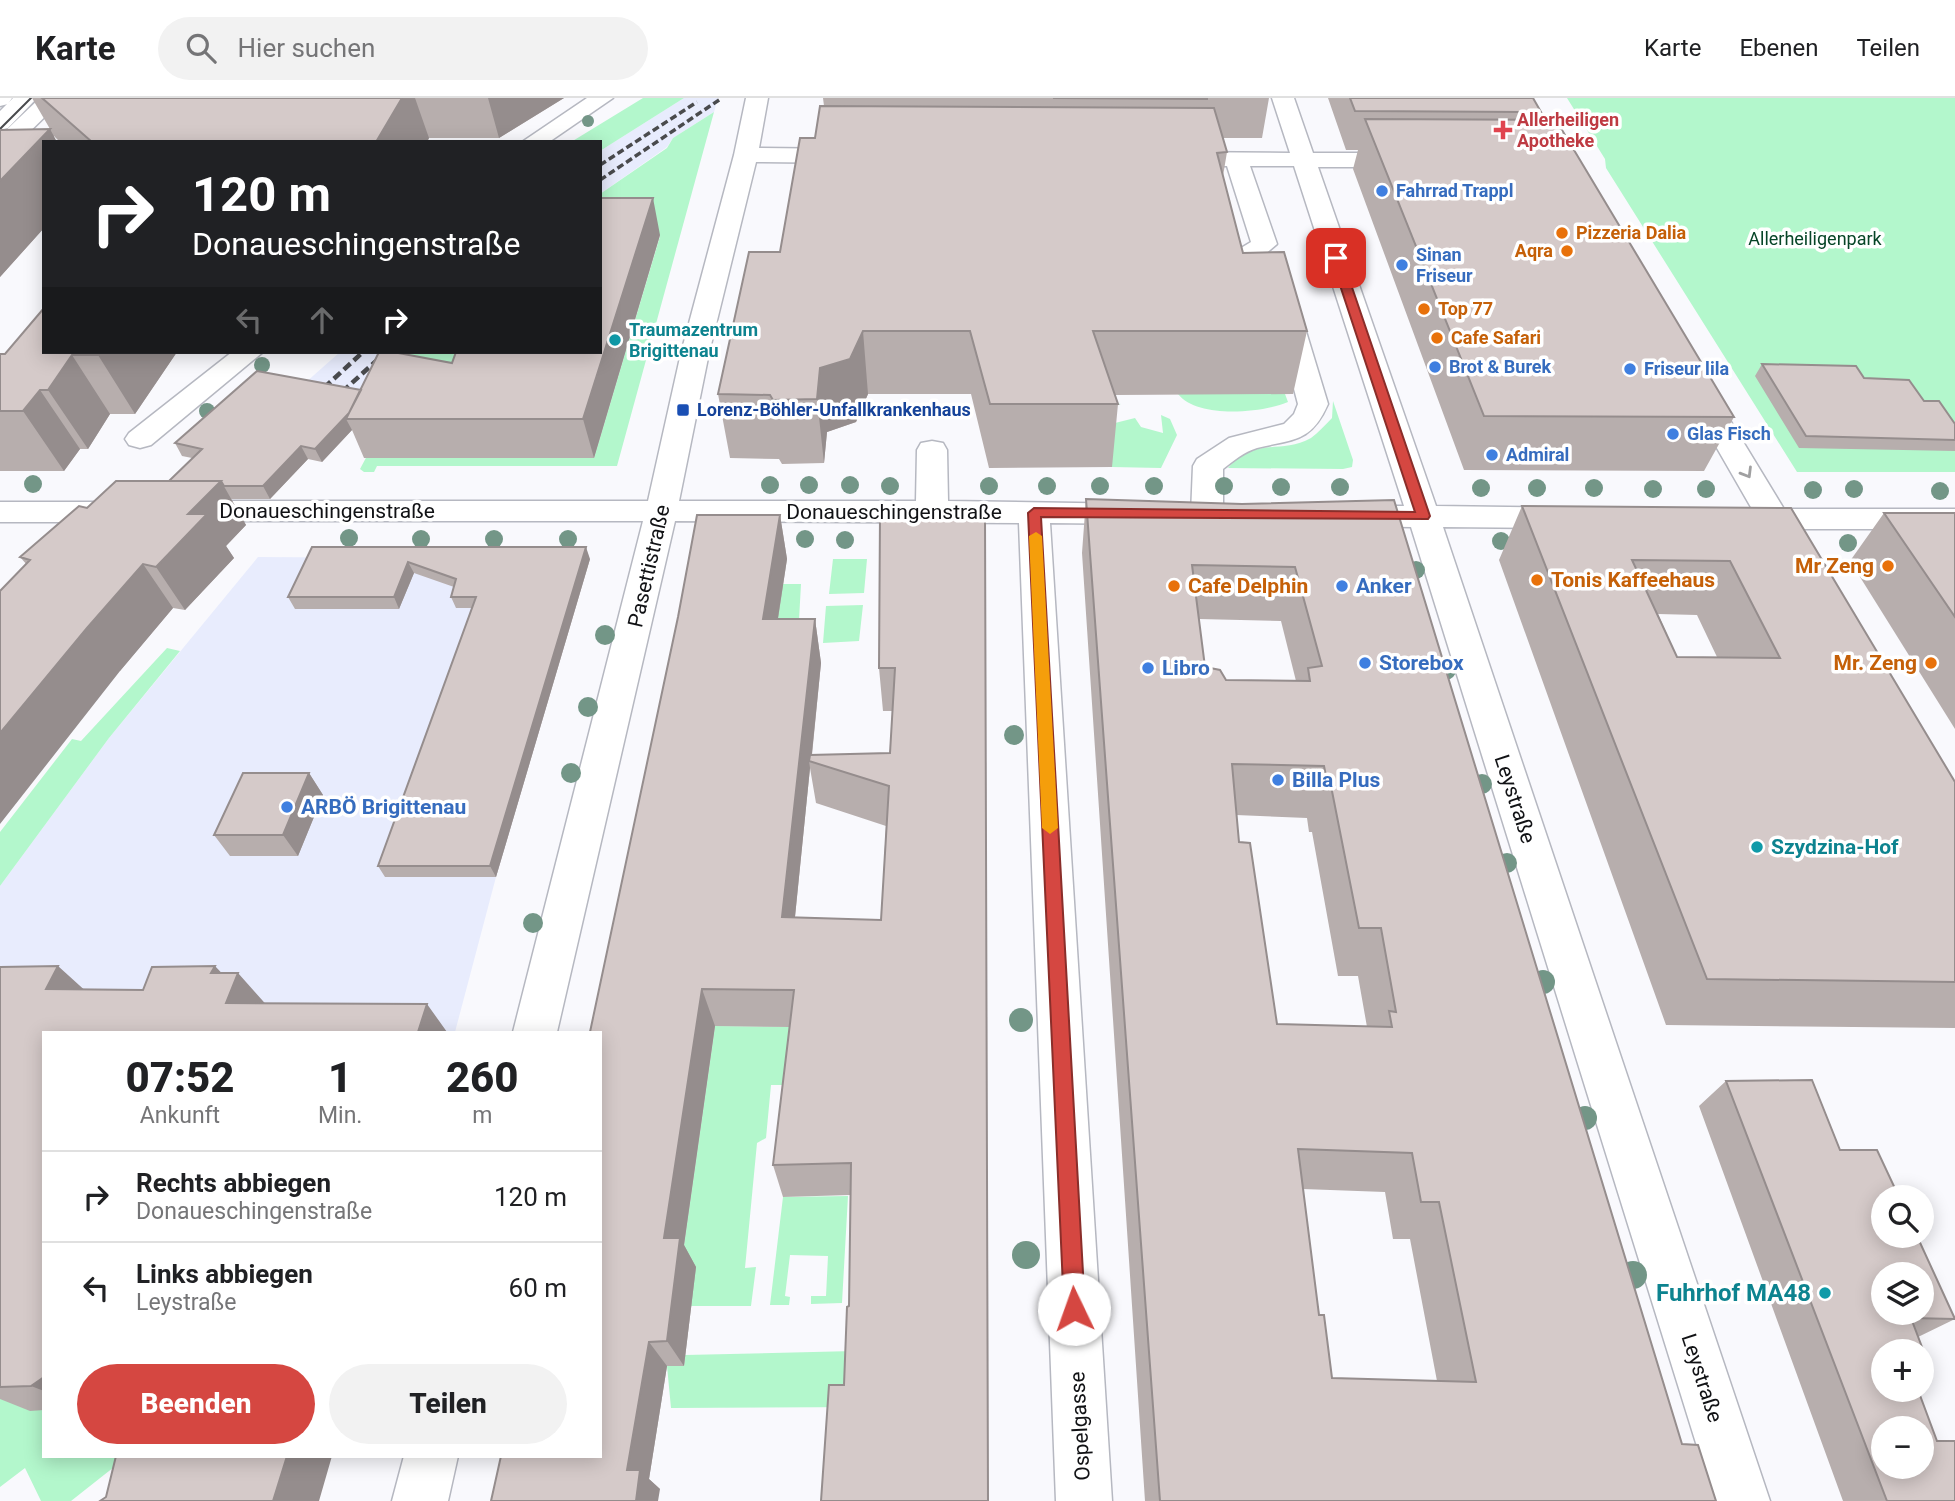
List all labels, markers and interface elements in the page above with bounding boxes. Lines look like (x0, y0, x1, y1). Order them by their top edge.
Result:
search box (158, 17, 648, 80)
text: Karte (35, 29, 116, 68)
icon: search (182, 29, 220, 67)
text: Hier suchen (238, 33, 375, 63)
text: Karte (1644, 34, 1701, 62)
text: Ebenen (1739, 34, 1818, 62)
text: Teilen (1856, 34, 1920, 62)
place label: Allerheiligen Apotheke (1517, 109, 1619, 151)
marker: Allerheiligen Apotheke (1495, 122, 1511, 138)
text: 120 m (192, 166, 331, 223)
icon: right (77, 168, 168, 259)
place label: Fahrrad Trappl (1396, 180, 1513, 201)
marker: Fahrrad Trappl (1374, 183, 1390, 199)
place label: Pizzeria Dalia (1576, 222, 1687, 243)
text: Donaueschingenstraße (192, 225, 521, 263)
marker: Pizzeria Dalia (1554, 225, 1570, 241)
pin (1306, 228, 1366, 288)
park label: Allerheiligenpark (1748, 228, 1883, 249)
icon: arrive (1317, 239, 1355, 277)
place label: Aqra (1515, 240, 1553, 261)
marker: Aqra (1559, 243, 1575, 259)
place label: Sinan Friseur (1416, 244, 1473, 286)
marker: Sinan Friseur (1394, 257, 1410, 273)
place label: Top 77 (1438, 298, 1493, 319)
icon: left (230, 301, 268, 339)
icon: ahead (303, 301, 341, 339)
icon: right (376, 301, 414, 339)
marker: Top 77 (1416, 301, 1432, 317)
place label: Traumazentrum Brigittenau (629, 319, 758, 361)
place label: Cafe Safari (1451, 327, 1541, 348)
marker: Cafe Safari (1429, 330, 1445, 346)
marker: Traumazentrum Brigittenau (607, 332, 623, 348)
place label: Brot & Burek (1449, 356, 1552, 377)
place label: Friseur lila (1644, 358, 1729, 379)
marker: Brot & Burek (1427, 359, 1443, 375)
marker: Friseur lila (1622, 361, 1638, 377)
place label: Lorenz-Böhler-Unfallkrankenhaus (697, 399, 971, 420)
marker: Lorenz-Böhler-Unfallkrankenhaus (675, 402, 691, 418)
place label: Glas Fisch (1687, 423, 1771, 444)
marker: Glas Fisch (1665, 426, 1681, 442)
place label: Admiral (1506, 444, 1569, 465)
marker: Admiral (1484, 447, 1500, 463)
one-way arrow (1739, 466, 1752, 479)
street label: Donaueschingenstraße (219, 499, 435, 523)
street label: Donaueschingenstraße (786, 500, 1002, 524)
street label: Pasettistraße (623, 502, 675, 630)
place label: Mr Zeng (1795, 554, 1874, 578)
marker: Mr Zeng (1880, 558, 1896, 574)
place label: Tonis Kaffeehaus (1551, 568, 1715, 592)
marker: Tonis Kaffeehaus (1529, 572, 1545, 588)
place label: Cafe Delphin (1188, 574, 1308, 598)
place label: Anker (1356, 574, 1412, 598)
marker: Cafe Delphin (1166, 578, 1182, 594)
marker: Anker (1334, 578, 1350, 594)
place label: Storebox (1379, 651, 1464, 675)
place label: Mr. Zeng (1834, 651, 1917, 675)
marker: Storebox (1357, 655, 1373, 671)
marker: Mr. Zeng (1923, 655, 1939, 671)
place label: Libro (1162, 656, 1210, 680)
marker: Libro (1140, 660, 1156, 676)
street label: Leystraße (1489, 752, 1541, 846)
place label: Billa Plus (1292, 768, 1380, 792)
marker: Billa Plus (1270, 772, 1286, 788)
place label: ARBÖ Brigittenau (301, 795, 466, 819)
marker: ARBÖ Brigittenau (279, 799, 295, 815)
place label: Szydzina-Hof (1771, 835, 1899, 859)
marker: Szydzina-Hof (1749, 839, 1765, 855)
text: 07:52 (125, 1053, 235, 1102)
text: 1 (328, 1053, 352, 1102)
text: 260 (446, 1053, 519, 1102)
text: Ankunft (140, 1102, 220, 1129)
text: Min. (318, 1102, 362, 1129)
text: m (472, 1102, 492, 1129)
text: Rechts abbiegen (136, 1168, 331, 1198)
icon: right (77, 1178, 115, 1216)
text: 120 m (494, 1182, 567, 1212)
map controls (1871, 1185, 1934, 1479)
button: search (1871, 1185, 1934, 1248)
text: Donaueschingenstraße (136, 1198, 372, 1225)
text: Links abbiegen (136, 1259, 313, 1289)
button: layers (1871, 1262, 1934, 1325)
icon: left (77, 1269, 115, 1307)
position arrow (1037, 1272, 1111, 1346)
text: 60 m (509, 1273, 567, 1303)
place label: Fuhrhof MA48 (1656, 1279, 1811, 1307)
marker: Fuhrhof MA48 (1817, 1285, 1833, 1301)
text: Leystraße (136, 1289, 236, 1316)
street label: Leystraße (1676, 1331, 1728, 1425)
button: + (1871, 1339, 1934, 1402)
button: Beenden (77, 1364, 315, 1444)
button: Teilen (329, 1364, 567, 1444)
street label: Ospelgasse (1065, 1371, 1095, 1481)
button: − (1871, 1416, 1934, 1479)

